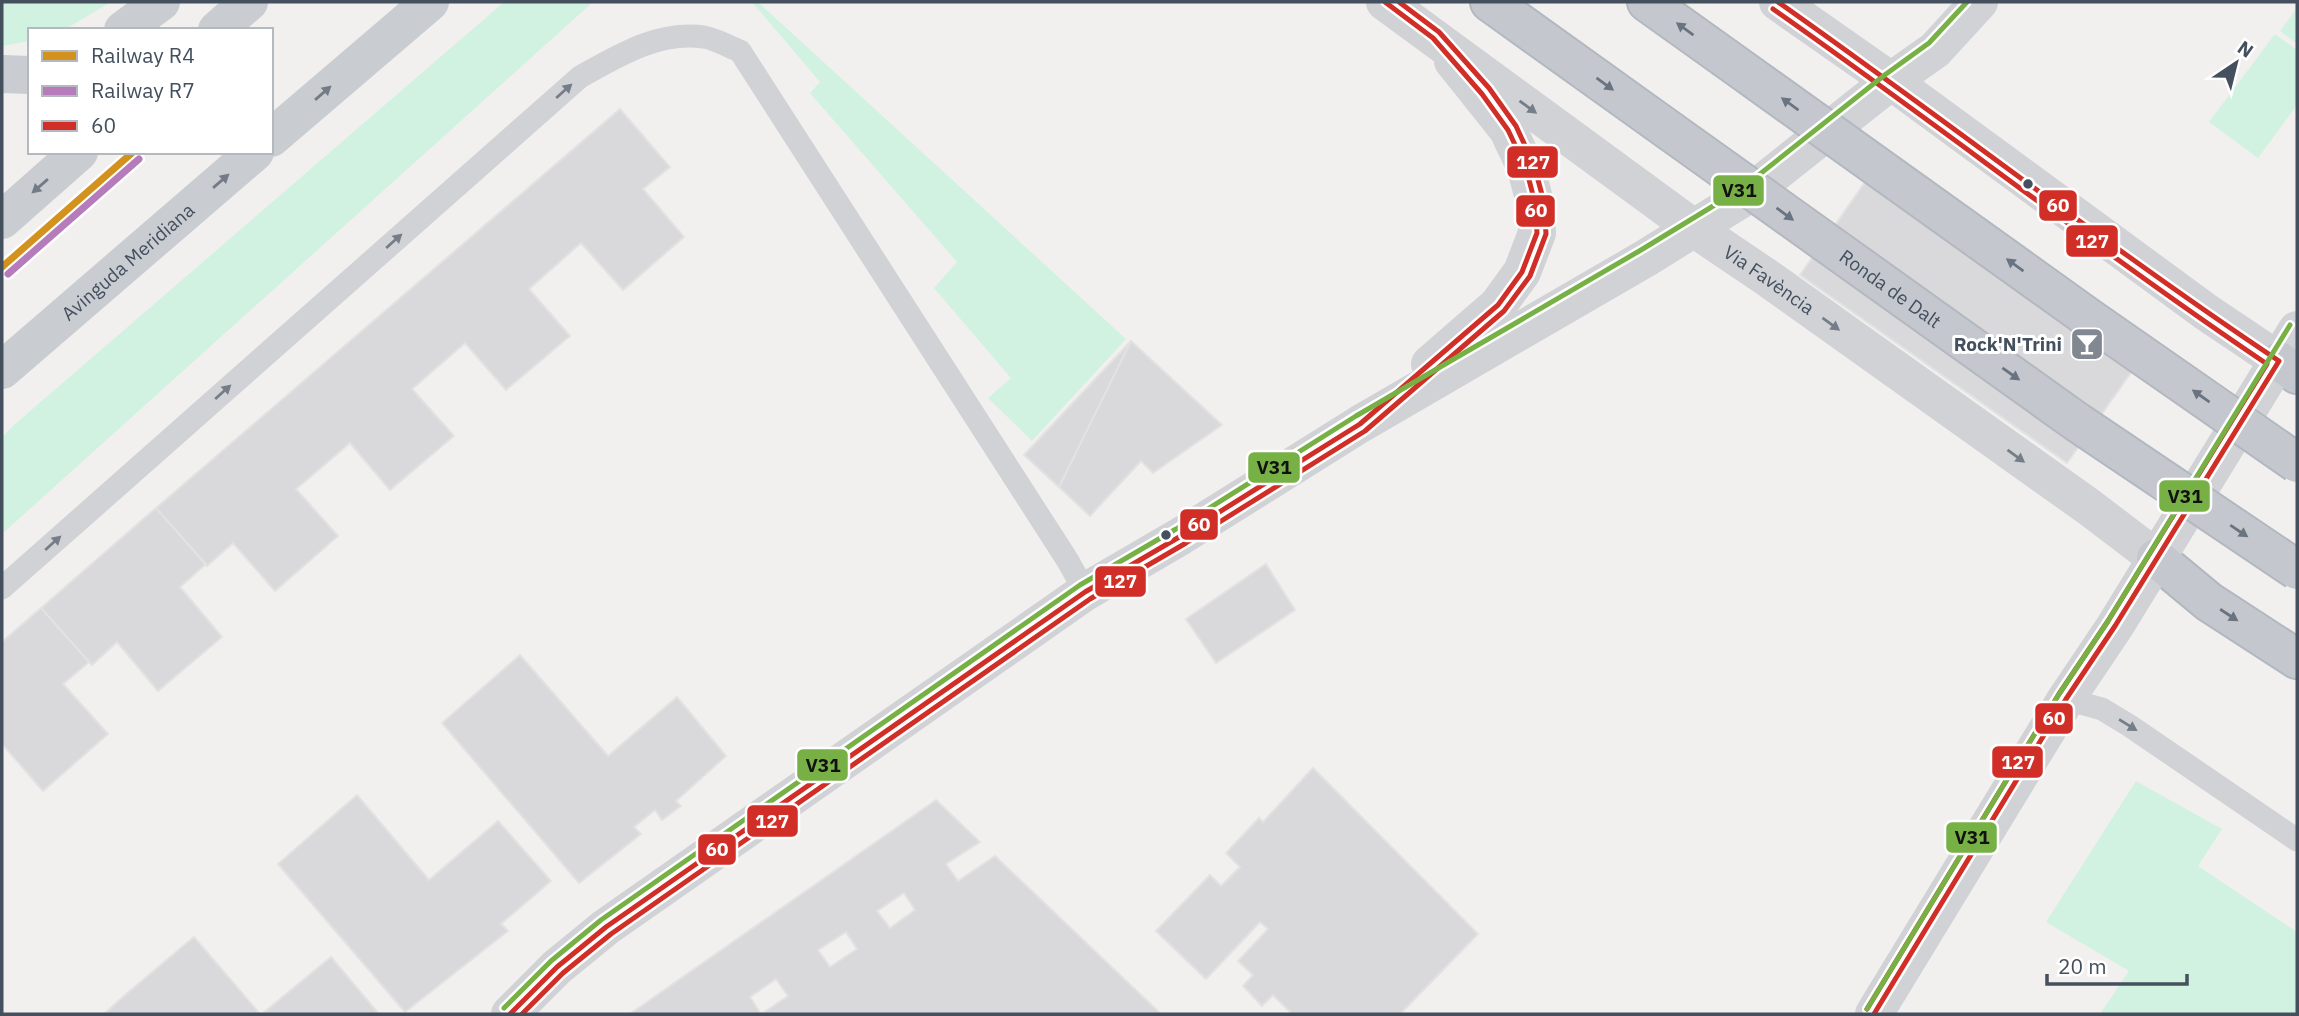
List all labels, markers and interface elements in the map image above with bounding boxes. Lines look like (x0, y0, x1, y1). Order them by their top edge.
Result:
one-way arrow (1676, 23, 1694, 37)
legend (28, 28, 273, 154)
north arrow (2201, 28, 2271, 98)
text: N (2233, 35, 2258, 63)
text: Railway R4 (91, 41, 195, 69)
text: Railway R7 (91, 76, 195, 104)
one-way arrow (1596, 77, 1614, 91)
one-way arrow (555, 83, 573, 99)
one-way arrow (314, 86, 332, 101)
one-way arrow (1781, 98, 1799, 112)
one-way arrow (1519, 100, 1537, 114)
text: 60 (91, 111, 116, 139)
line badge: 127 (1506, 145, 1559, 179)
text: 127 (1516, 150, 1550, 174)
one-way arrow (212, 174, 229, 189)
line badge: V31 (1712, 174, 1765, 207)
unlabelled marker (2021, 177, 2035, 191)
one-way arrow (32, 178, 49, 193)
text: V31 (1721, 178, 1757, 202)
line badge: 60 (2038, 189, 2078, 222)
text: 60 (2047, 193, 2069, 217)
line badge: 60 (1515, 194, 1556, 228)
street label: Avinguda Meridiana (56, 198, 199, 325)
text: 60 (1525, 198, 1547, 222)
one-way arrow (1776, 206, 1794, 221)
line badge: 127 (2065, 224, 2119, 258)
text: 127 (2075, 229, 2109, 253)
one-way arrow (385, 234, 402, 250)
street label: Via Favència (1719, 240, 1819, 320)
street label: Ronda de Dalt (1835, 244, 1946, 333)
one-way arrow (2006, 259, 2024, 273)
one-way arrow (1822, 316, 1840, 331)
bar icon: Rock'N'Trini (2068, 325, 2106, 363)
place label: Rock'N'Trini (1954, 332, 2062, 356)
one-way arrow (2002, 367, 2020, 381)
one-way arrow (214, 384, 232, 400)
one-way arrow (2192, 389, 2210, 403)
one-way arrow (2007, 449, 2025, 463)
line badge: V31 (1247, 451, 1301, 484)
text: V31 (1256, 455, 1292, 479)
line badge: V31 (2158, 479, 2211, 513)
text: V31 (2167, 484, 2203, 508)
line badge: 60 (1179, 508, 1219, 541)
text: 60 (1188, 512, 1210, 536)
one-way arrow (2229, 524, 2248, 537)
unlabelled marker (1159, 528, 1173, 542)
one-way arrow (44, 535, 62, 551)
line badge: 127 (1094, 565, 1147, 598)
text: 127 (1103, 569, 1137, 593)
one-way arrow (2219, 608, 2238, 621)
line badge: 60 (2034, 702, 2074, 735)
text: 60 (2043, 706, 2065, 730)
one-way arrow (2119, 719, 2138, 732)
line badge: 127 (1991, 745, 2044, 779)
line badge: V31 (796, 748, 849, 782)
text: 127 (2001, 750, 2035, 774)
text: V31 (805, 753, 841, 777)
line badge: 127 (746, 804, 799, 838)
text: 127 (755, 809, 789, 833)
line badge: V31 (1945, 821, 1998, 854)
text: V31 (1954, 825, 1990, 849)
line badge: 60 (697, 833, 737, 866)
text: 60 (706, 837, 728, 861)
scale bar (2047, 942, 2187, 986)
text: 20 m (2058, 952, 2107, 980)

